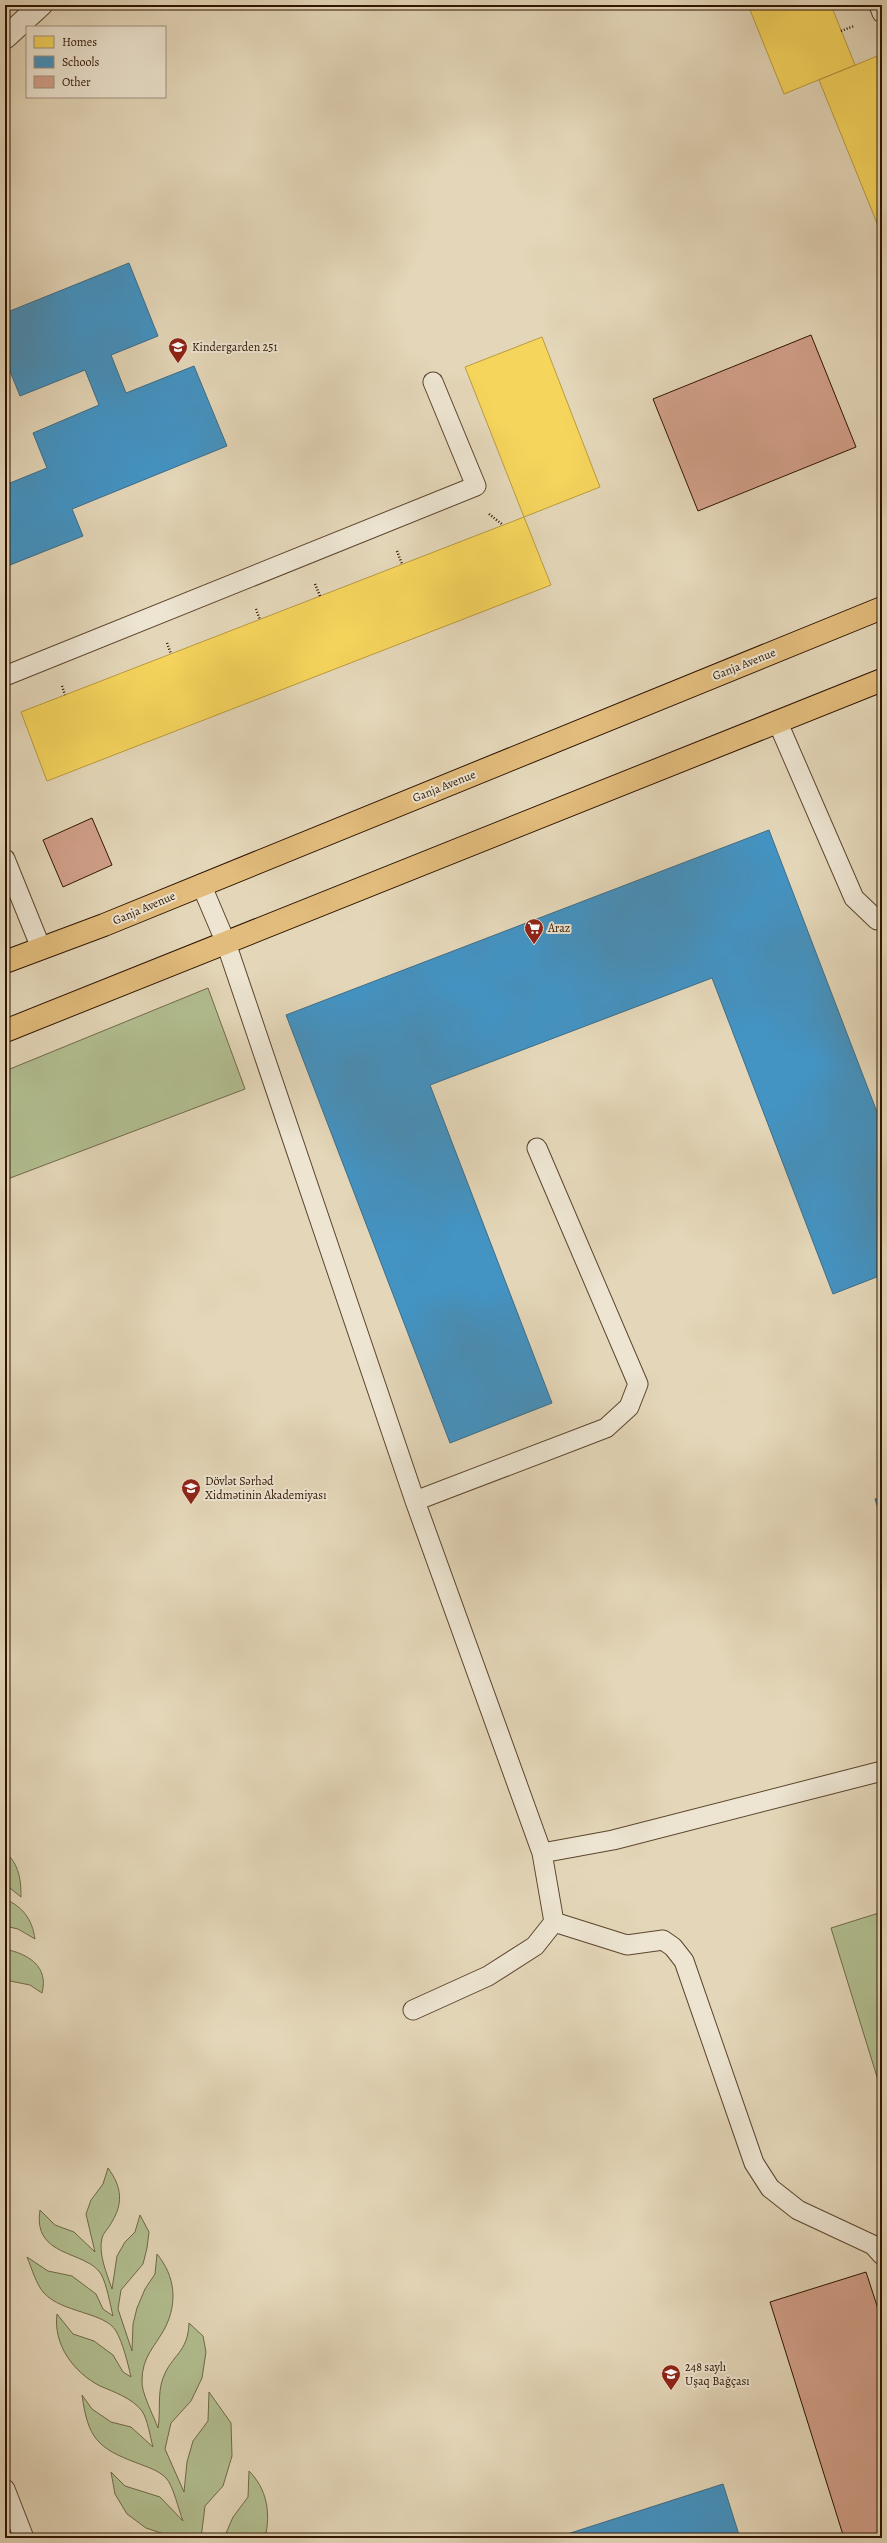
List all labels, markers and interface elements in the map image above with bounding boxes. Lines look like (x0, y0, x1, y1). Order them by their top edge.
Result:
legend (26, 26, 166, 98)
text: Homes (62, 34, 97, 50)
text: Schools (62, 54, 99, 70)
text: Other (62, 74, 91, 90)
school or university icon: Kindergarden 251 (167, 336, 189, 364)
place label: Kindergarden 251 (192, 339, 278, 355)
street label: Ganja Avenue (710, 644, 778, 684)
street label: Ganja Avenue (410, 766, 478, 806)
street label: Ganja Avenue (110, 888, 178, 928)
supermarket icon: Araz (523, 917, 545, 945)
place label: Araz (547, 920, 570, 936)
place label: Dövlət Sərhəd Xidmətinin Akademiyası (205, 1473, 327, 1503)
school or university icon: Dövlət Sərhəd Xidmətinin Akademiyası (180, 1477, 202, 1505)
place label: 248 saylı Uşaq Bağçası (685, 2359, 750, 2389)
school or university icon: 248 saylı Uşaq Bağçası (660, 2363, 682, 2391)

